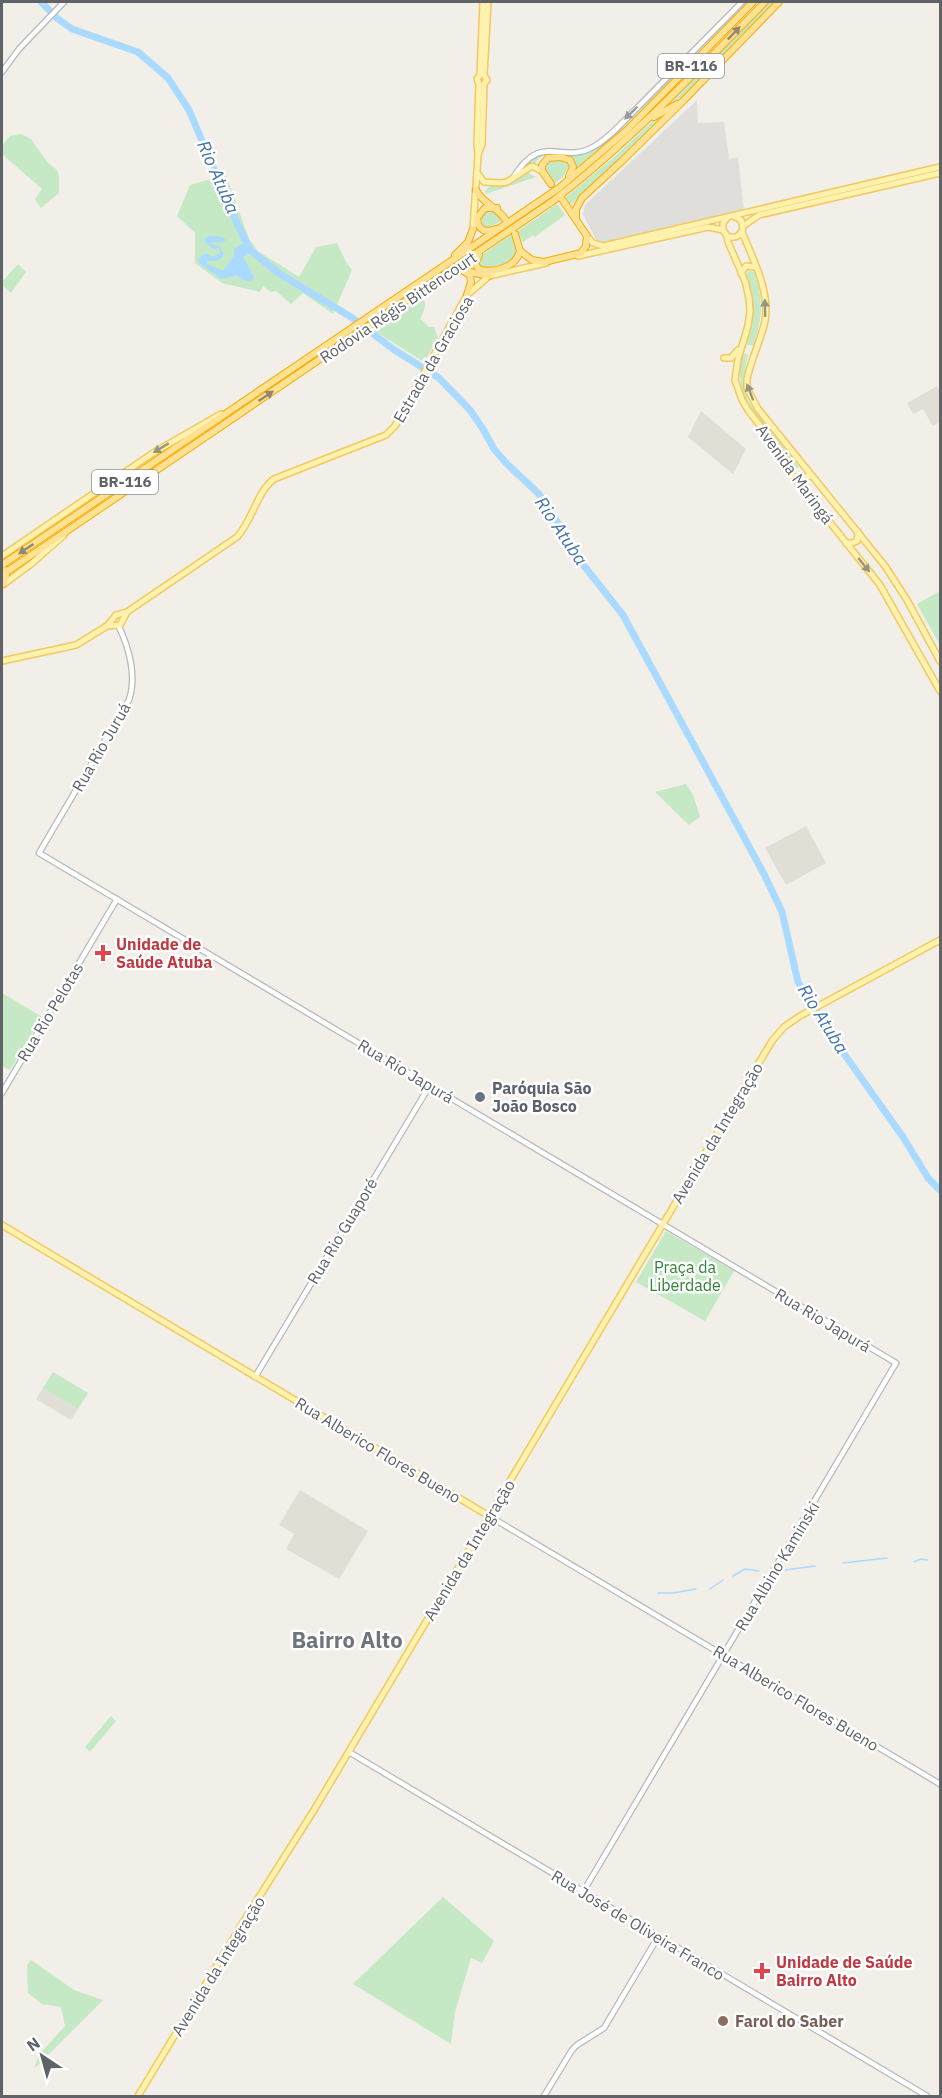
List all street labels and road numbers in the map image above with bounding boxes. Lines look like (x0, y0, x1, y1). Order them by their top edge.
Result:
road number: BR-116 (658, 54, 724, 78)
street label: Rodovia Régis Bittencourt (316, 247, 480, 367)
street label: Estrada da Graciosa (389, 292, 478, 426)
street label: Avenida Maringá (752, 420, 838, 528)
road number: BR-116 (92, 470, 158, 494)
street label: Rua Rio Juruá (67, 699, 135, 795)
street label: Rua Rio Pelotas (13, 959, 87, 1065)
street label: Rua Rio Japurá (355, 1035, 458, 1108)
street label: Avenida da Integração (667, 1059, 767, 1207)
street label: Rua Rio Guaporé (302, 1174, 382, 1288)
street label: Rua Rio Japurá (772, 1284, 875, 1357)
street label: Rua Alberico Flores Bueno (292, 1393, 464, 1507)
street label: Avenida da Integração (419, 1476, 519, 1624)
street label: Rua Albino Kaminski (731, 1498, 823, 1634)
street label: Rua Alberico Flores Bueno (710, 1641, 882, 1755)
street label: Rua José de Oliveira Franco (548, 1865, 728, 1985)
street label: Avenida da Integração (167, 1892, 269, 2040)

